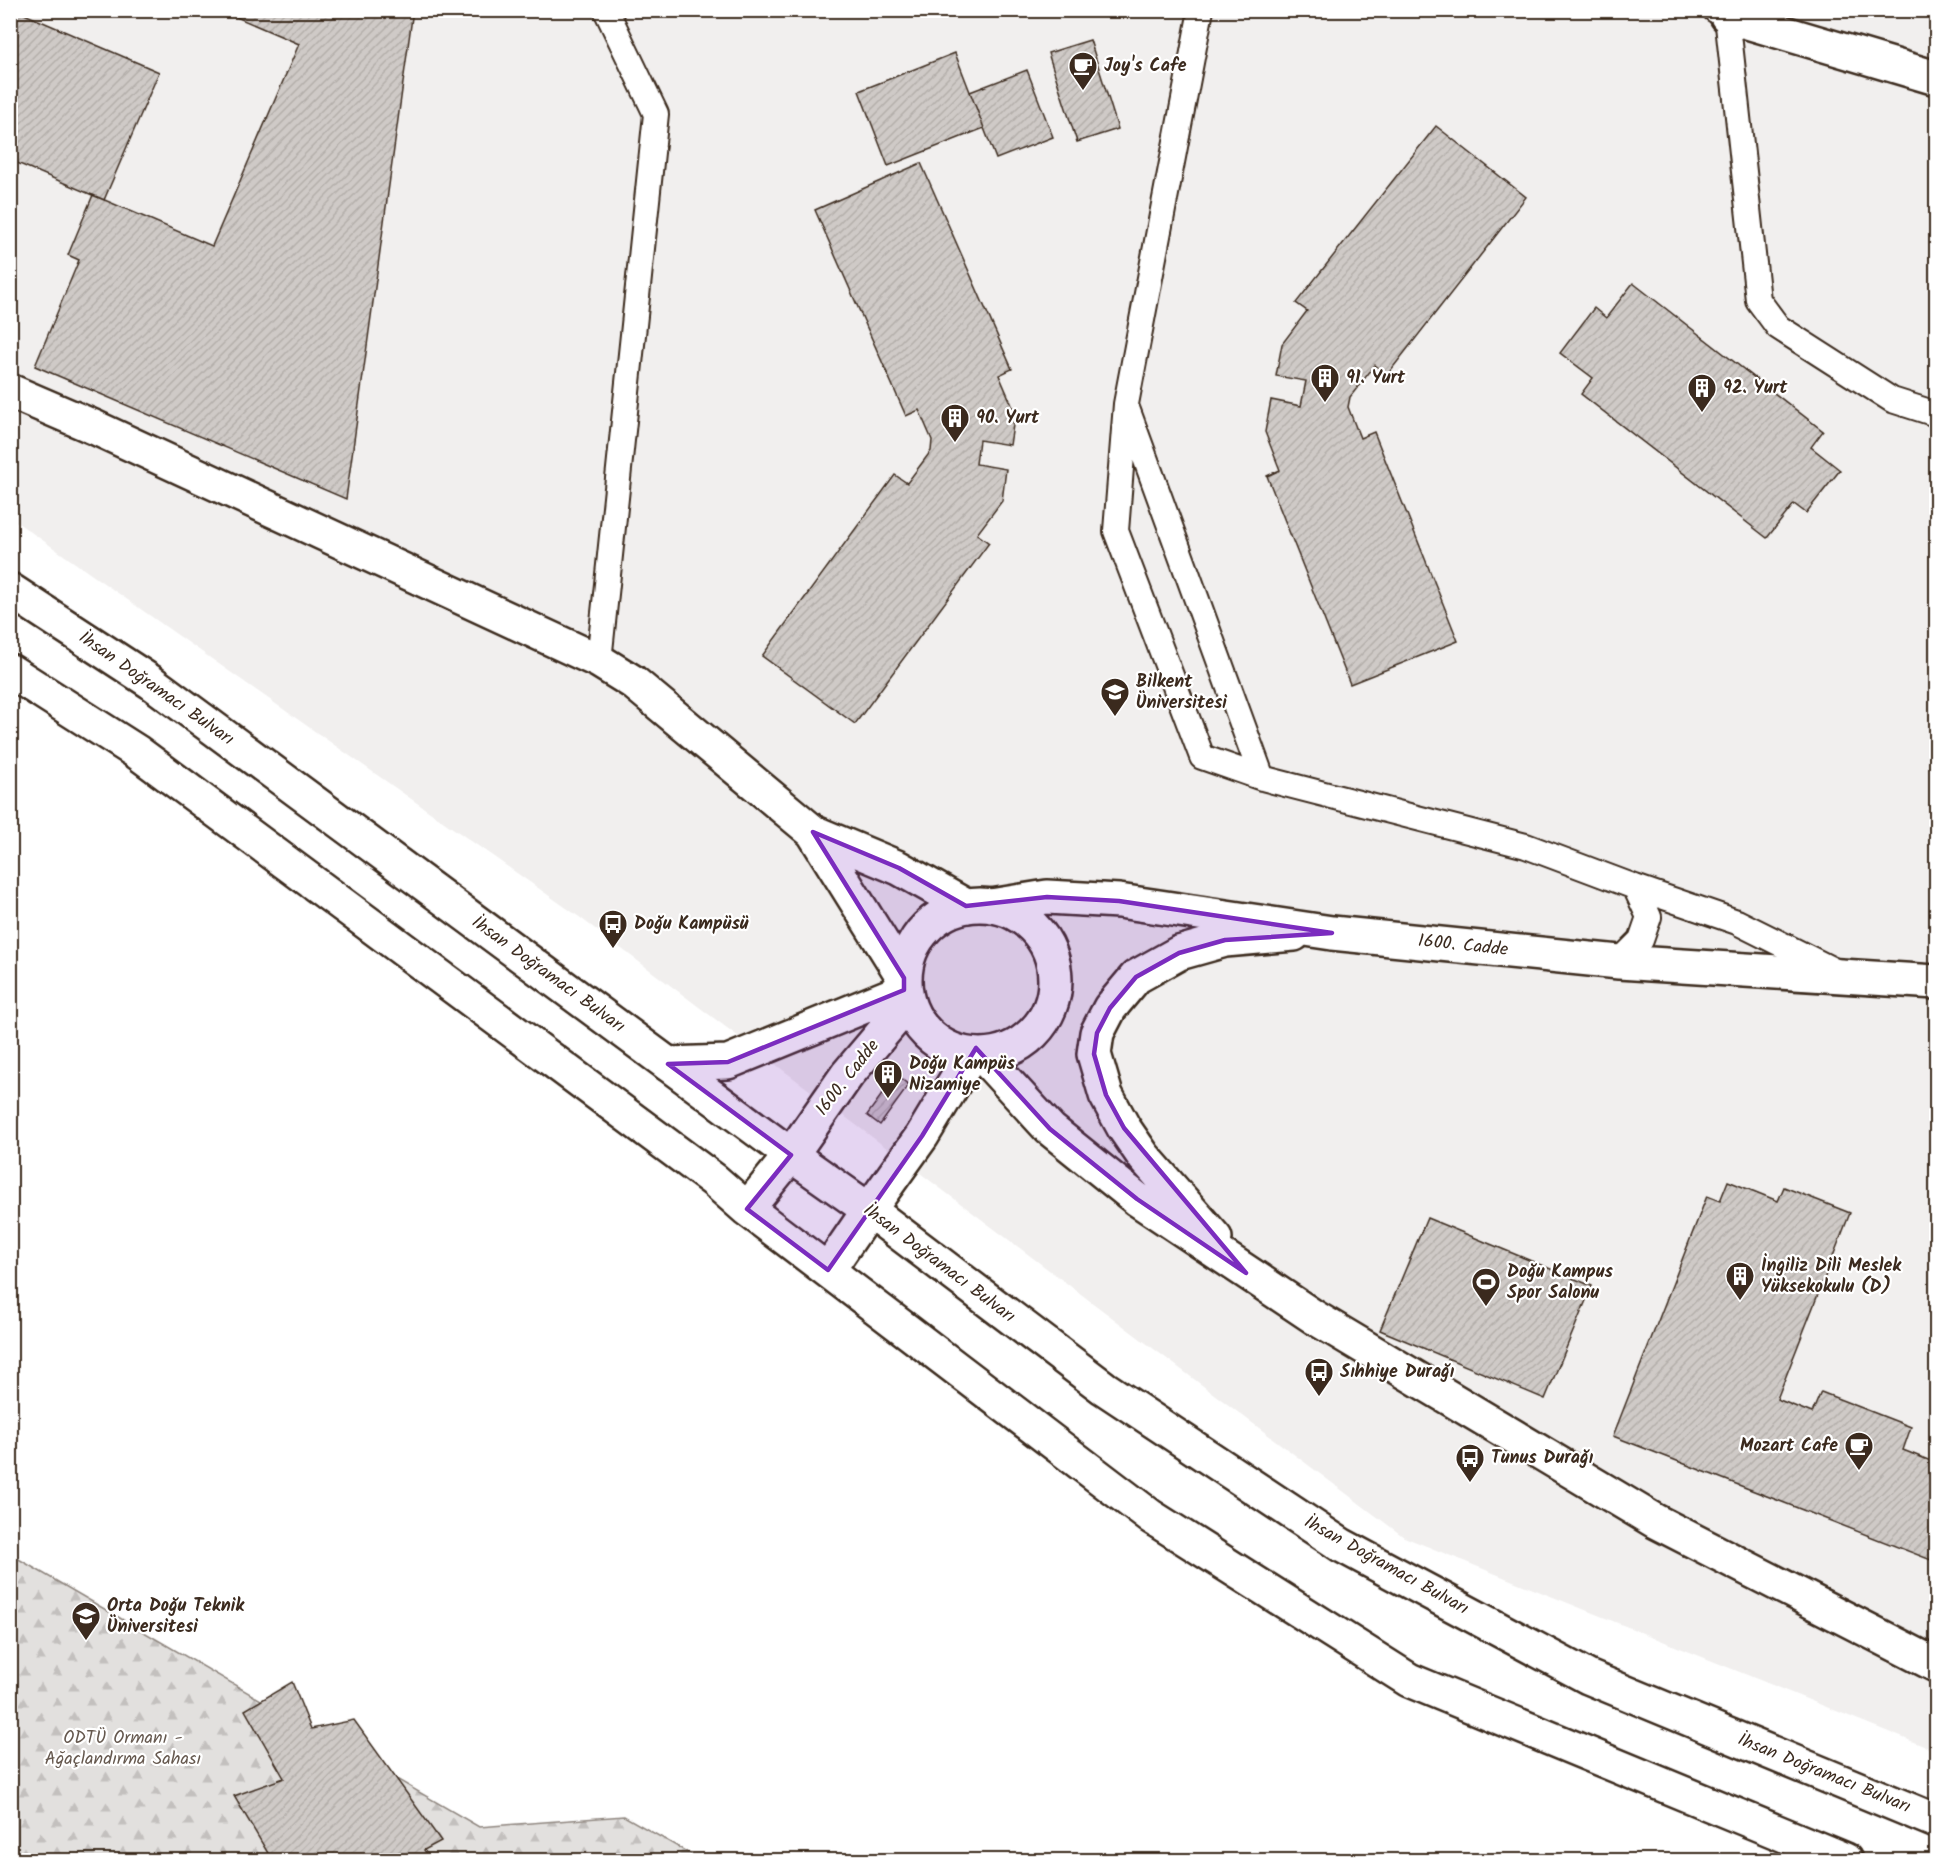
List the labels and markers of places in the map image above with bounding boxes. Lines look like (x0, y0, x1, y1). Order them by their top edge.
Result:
cafe icon: Joy's Cafe (1067, 50, 1099, 92)
place label: Joy's Cafe (1104, 52, 1187, 81)
building icon: 91. Yurt (1309, 362, 1341, 404)
place label: 91. Yurt (1346, 364, 1406, 393)
building icon: 92. Yurt (1686, 372, 1718, 414)
place label: 92. Yurt (1723, 374, 1788, 403)
building icon: 90. Yurt (939, 402, 971, 444)
place label: 90. Yurt (976, 404, 1040, 433)
place label: Bilkent Üniversitesi (1136, 668, 1227, 718)
school or university icon: Bilkent Üniversitesi (1099, 676, 1131, 718)
bus stop icon: Doğu Kampüsü (597, 908, 629, 950)
place label: Doğu Kampüsü (634, 910, 749, 939)
place label: Doğu Kampüs Nizamiye (909, 1050, 1015, 1100)
building icon: Doğu Kampüs Nizamiye (872, 1058, 904, 1100)
place label: İngiliz Dili Meslek Yüksekokulu (D) (1761, 1252, 1902, 1302)
place label: Doğu Kampus Spor Salonu (1507, 1258, 1614, 1308)
building icon: İngiliz Dili Meslek Yüksekokulu (D) (1724, 1260, 1756, 1302)
sports icon: Doğu Kampus Spor Salonu (1470, 1266, 1502, 1308)
bus stop icon: Sıhhiye Durağı (1303, 1356, 1335, 1398)
place label: Sıhhiye Durağı (1340, 1358, 1455, 1387)
cafe icon: Mozart Cafe (1843, 1430, 1875, 1472)
place label: Mozart Cafe (1740, 1432, 1838, 1461)
bus stop icon: Tunus Durağı (1454, 1442, 1486, 1484)
place label: Tunus Durağı (1491, 1444, 1594, 1473)
place label: Orta Doğu Teknik Üniversitesi (107, 1592, 245, 1642)
school or university icon: Orta Doğu Teknik Üniversitesi (70, 1600, 102, 1642)

